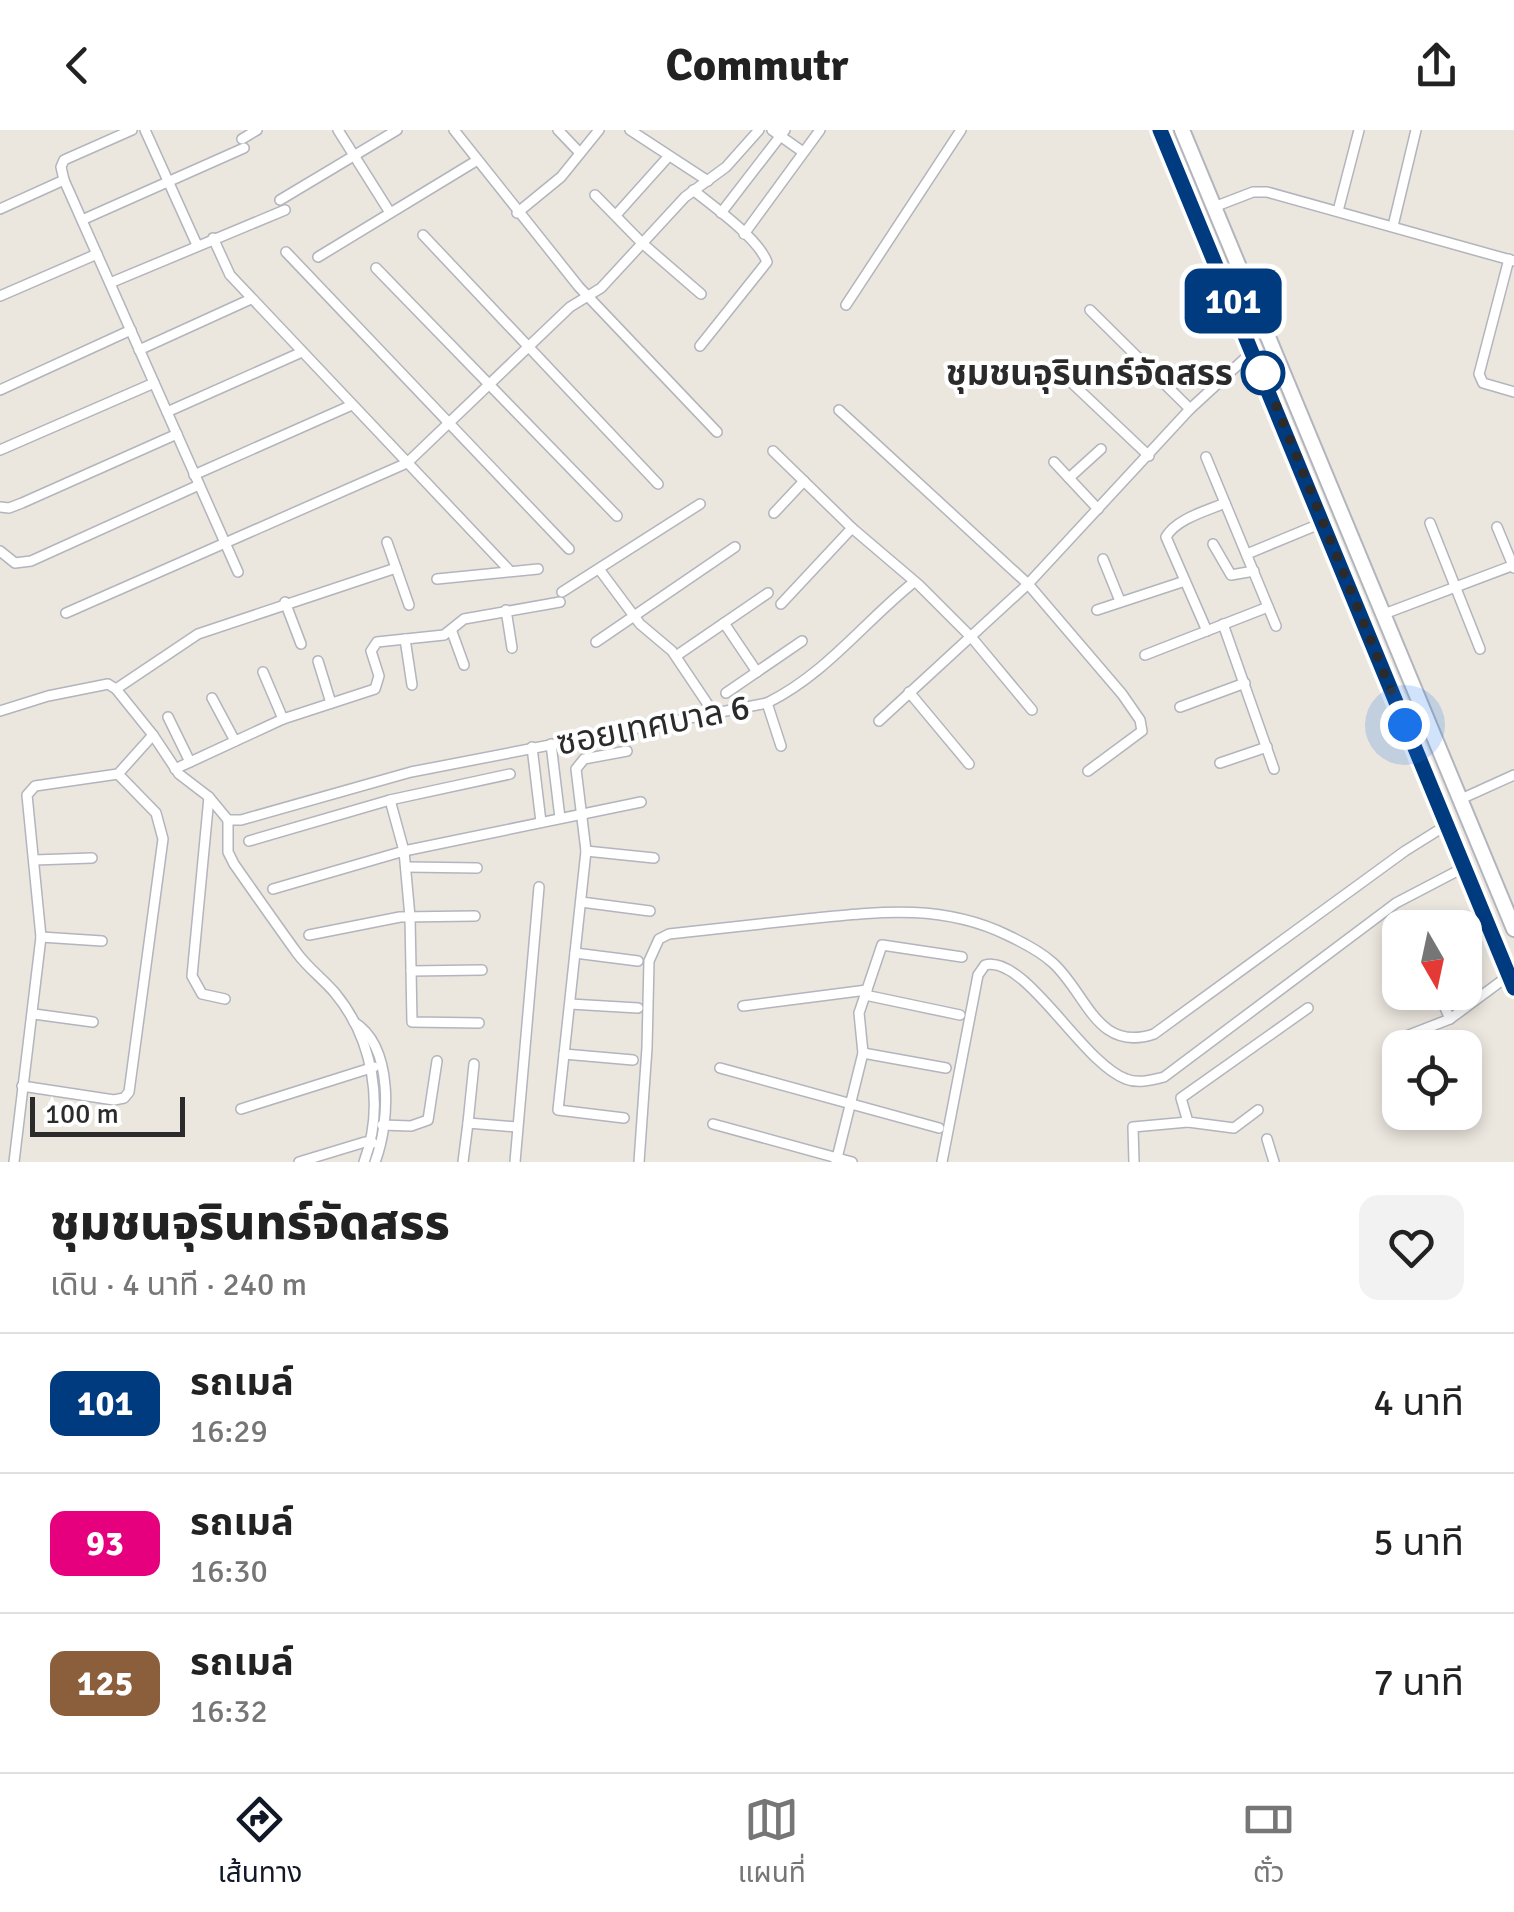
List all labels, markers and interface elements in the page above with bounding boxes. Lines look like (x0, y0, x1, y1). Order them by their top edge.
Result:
icon: back (50, 38, 105, 93)
text: Commutr (666, 38, 848, 93)
icon: share (1409, 38, 1464, 93)
line badge: 101 (1176, 268, 1290, 334)
text: 101 (1205, 280, 1261, 323)
place label: ชุมชนจุรินทร์จัดสรร (946, 352, 1233, 395)
marker: ชุมชนจุรินทร์จัดสรร (1242, 352, 1284, 394)
street label: ซอยเทศบาล 6 (553, 685, 753, 765)
your location (1380, 700, 1430, 750)
north arrow (1382, 910, 1482, 1010)
map controls (1382, 910, 1482, 1130)
button: locate (1382, 1030, 1482, 1130)
scale bar (30, 1092, 185, 1136)
text: 100 m (45, 1097, 119, 1131)
text: ชุมชนจุรินทร์จัดสรร (50, 1194, 450, 1253)
button: heart (1359, 1195, 1464, 1300)
text: เดิน · 4 นาที · 240 m (50, 1265, 307, 1304)
text: รถเมล์ (190, 1359, 294, 1406)
text: 4 นาที (1373, 1379, 1464, 1426)
text: 101 (77, 1382, 133, 1425)
text: 16:29 (190, 1412, 268, 1451)
text: รถเมล์ (190, 1499, 294, 1546)
text: 5 นาที (1373, 1519, 1464, 1566)
text: 93 (86, 1522, 124, 1565)
text: 16:30 (190, 1552, 268, 1591)
text: รถเมล์ (190, 1639, 294, 1686)
text: 7 นาที (1373, 1659, 1464, 1706)
text: 125 (77, 1662, 133, 1705)
text: 16:32 (190, 1692, 268, 1731)
tab: เส้นทาง (218, 1792, 302, 1895)
tab: แผนที่ (738, 1792, 806, 1895)
tab: ตั๋ว (1241, 1792, 1296, 1895)

